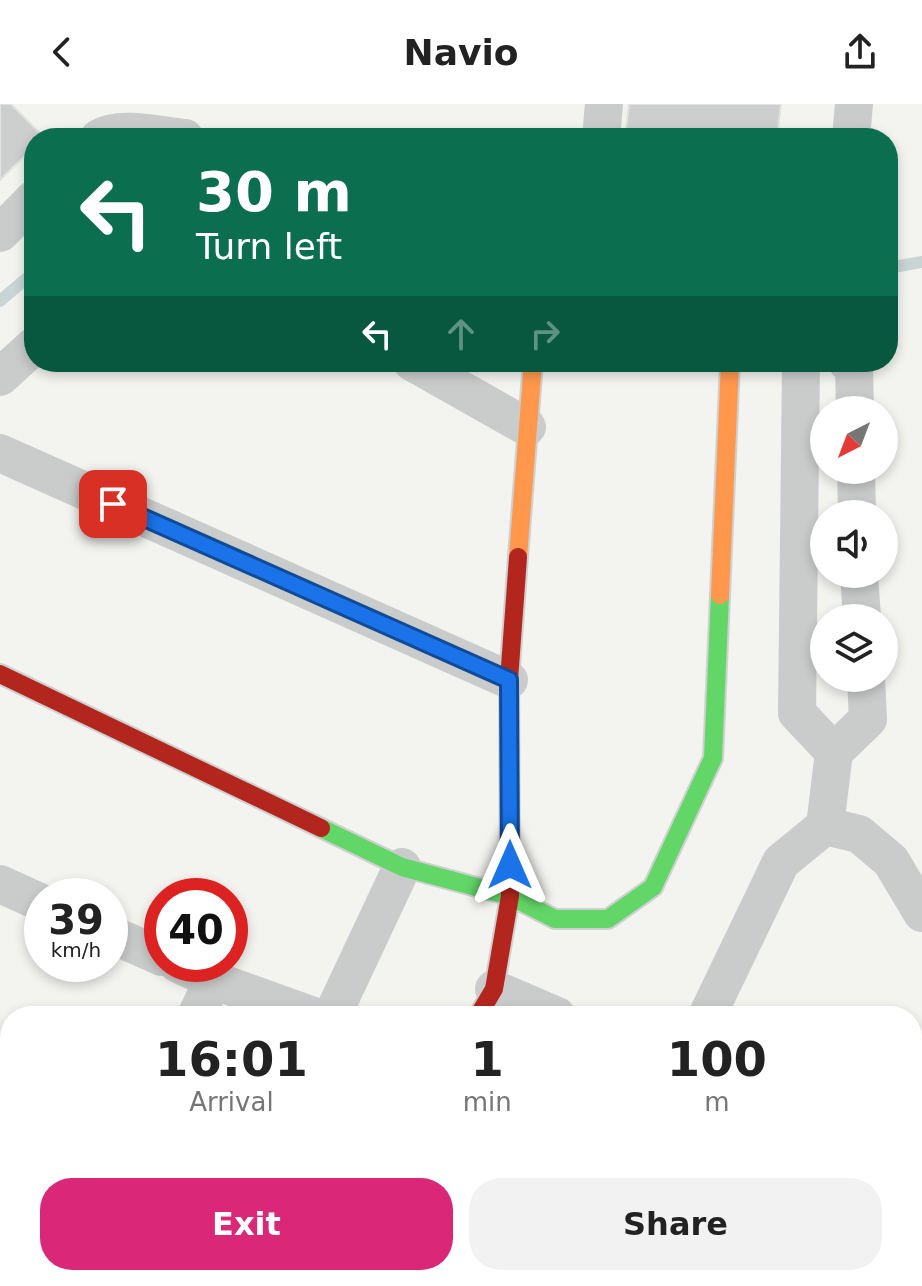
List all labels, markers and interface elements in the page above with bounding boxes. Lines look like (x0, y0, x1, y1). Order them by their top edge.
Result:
icon: back (40, 30, 84, 74)
icon: share (838, 30, 882, 74)
text: Navio (404, 32, 518, 73)
text: 30 m (196, 159, 352, 224)
icon: left (64, 160, 168, 264)
text: Turn left (196, 226, 342, 267)
icon: left (355, 312, 399, 356)
icon: ahead (439, 312, 483, 356)
icon: right (523, 312, 567, 356)
north arrow (810, 396, 898, 484)
map controls (810, 396, 898, 692)
pin (79, 470, 147, 538)
icon: arrive (91, 482, 135, 526)
button: sound (810, 500, 898, 588)
button: layers (810, 604, 898, 692)
position arrow (468, 823, 552, 907)
speed limit sign: 40 (144, 878, 248, 982)
text: 39 (48, 897, 104, 943)
text: km/h (51, 938, 101, 962)
text: 16:01 (155, 1031, 308, 1087)
text: 1 (471, 1031, 504, 1087)
text: 100 (667, 1031, 767, 1087)
text: Arrival (189, 1087, 274, 1117)
text: min (463, 1087, 512, 1117)
text: m (704, 1087, 730, 1117)
button: Exit (40, 1178, 453, 1270)
button: Share (469, 1178, 882, 1270)

